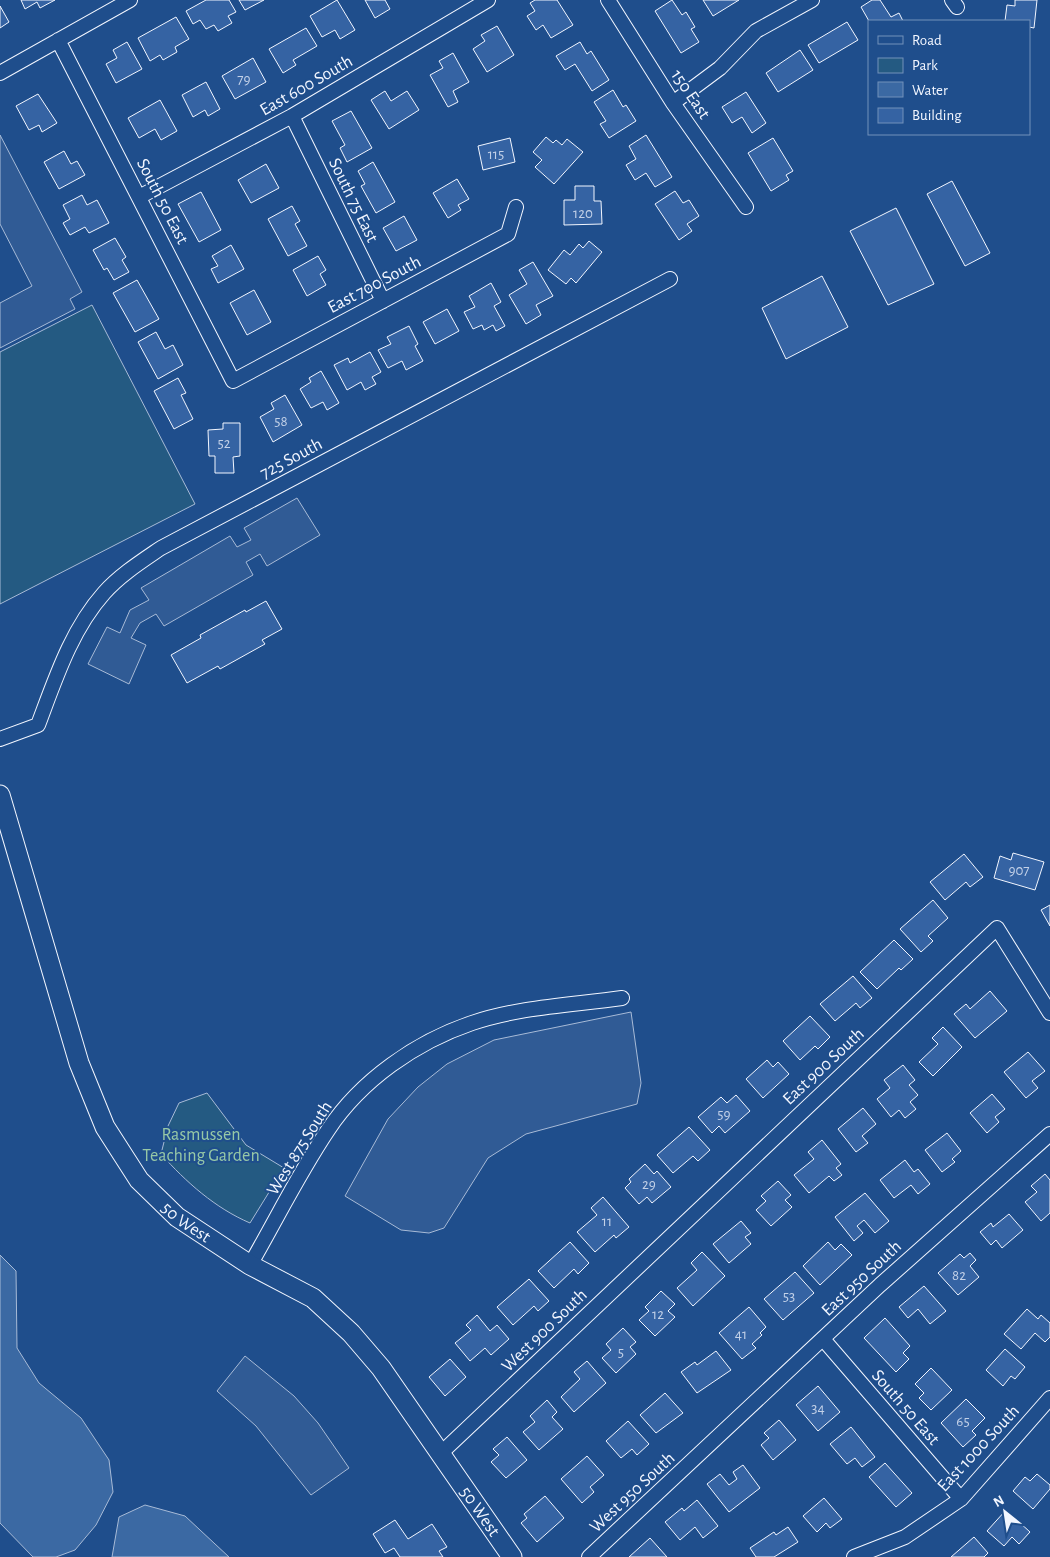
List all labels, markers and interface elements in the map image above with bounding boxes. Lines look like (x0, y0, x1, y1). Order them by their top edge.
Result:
legend (868, 20, 1030, 135)
text: Road (912, 33, 942, 48)
street label: East 600 South (257, 52, 356, 120)
text: Park (912, 58, 938, 73)
street label: 150 East (667, 67, 713, 123)
house number: 79 (237, 72, 251, 87)
text: Water (912, 83, 948, 98)
text: Building (912, 108, 962, 123)
house number: 115 (488, 147, 504, 162)
street label: South 75 East (325, 155, 381, 246)
street label: South 50 East (133, 156, 191, 247)
house number: 120 (573, 206, 593, 221)
street label: East 700 South (325, 253, 424, 317)
house number: 58 (274, 414, 288, 429)
street label: 725 South (257, 435, 325, 483)
house number: 52 (217, 436, 231, 451)
house number: 907 (1008, 863, 1030, 878)
street label: East 900 South (780, 1025, 868, 1109)
street label: West 875 South (264, 1098, 336, 1199)
house number: 59 (717, 1107, 731, 1122)
park label: Rasmussen Teaching Garden (142, 1126, 260, 1165)
house number: 29 (642, 1177, 656, 1192)
street label: 50 West (157, 1199, 214, 1247)
house number: 11 (602, 1214, 612, 1229)
street label: East 950 South (818, 1237, 905, 1320)
house number: 82 (952, 1268, 966, 1283)
street label: West 900 South (499, 1286, 591, 1376)
house number: 53 (783, 1289, 795, 1304)
house number: 12 (652, 1307, 664, 1322)
house number: 41 (735, 1327, 747, 1342)
house number: 5 (618, 1345, 624, 1360)
street label: South 50 East (868, 1367, 943, 1449)
house number: 34 (811, 1401, 825, 1416)
street label: East 1000 South (934, 1402, 1023, 1495)
house number: 65 (956, 1414, 970, 1429)
street label: West 950 South (587, 1449, 679, 1536)
street label: 50 West (456, 1484, 503, 1540)
north arrow (980, 1487, 1030, 1537)
text: N (991, 1493, 1007, 1510)

